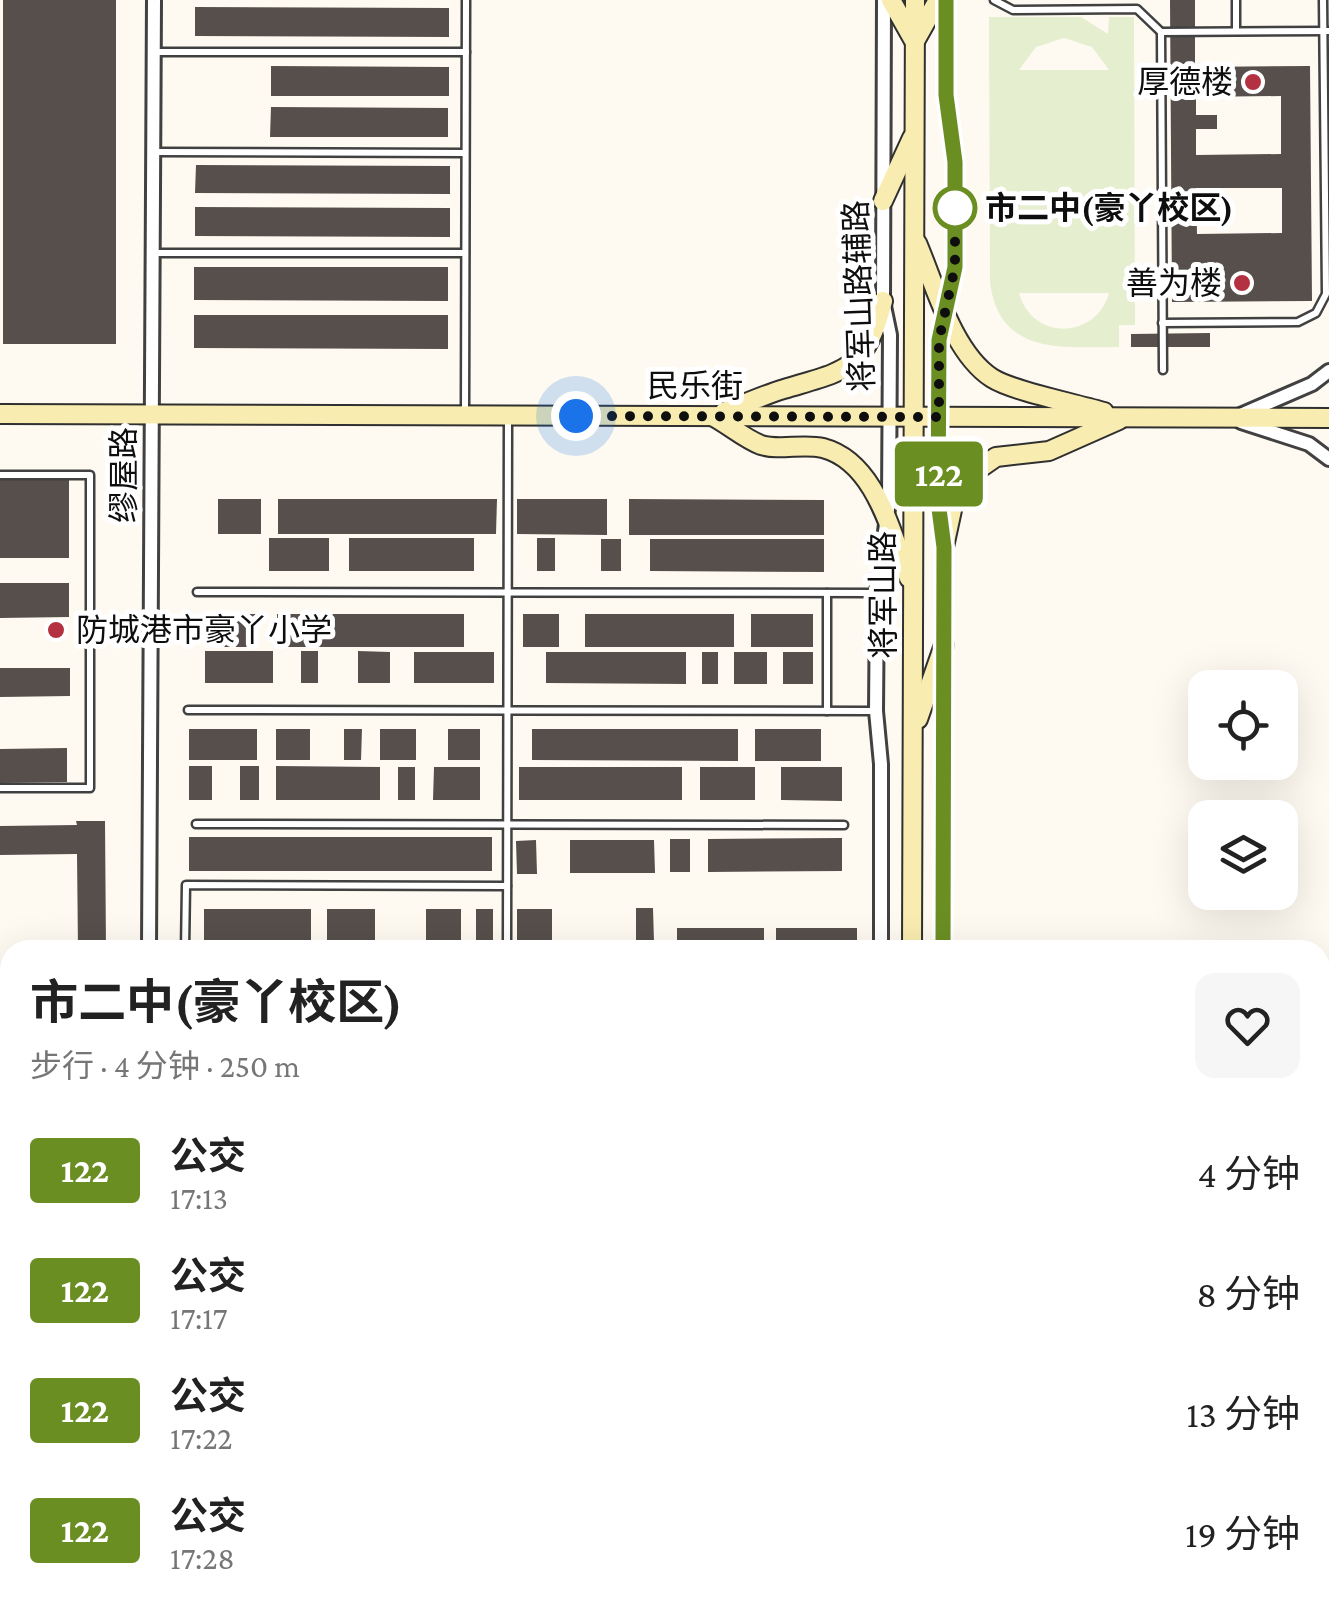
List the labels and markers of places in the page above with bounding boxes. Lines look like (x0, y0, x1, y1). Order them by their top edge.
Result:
place label: 厚德楼 (1137, 64, 1233, 100)
marker: 厚德楼 (1242, 71, 1264, 93)
marker: 市二中(豪丫校区) (934, 187, 976, 229)
place label: 市二中(豪丫校区) (985, 190, 1233, 227)
place label: 善为楼 (1126, 265, 1222, 301)
marker: 善为楼 (1231, 272, 1253, 294)
place label: 防城港市豪丫小学 (76, 612, 332, 648)
marker: 防城港市豪丫小学 (45, 619, 67, 641)

